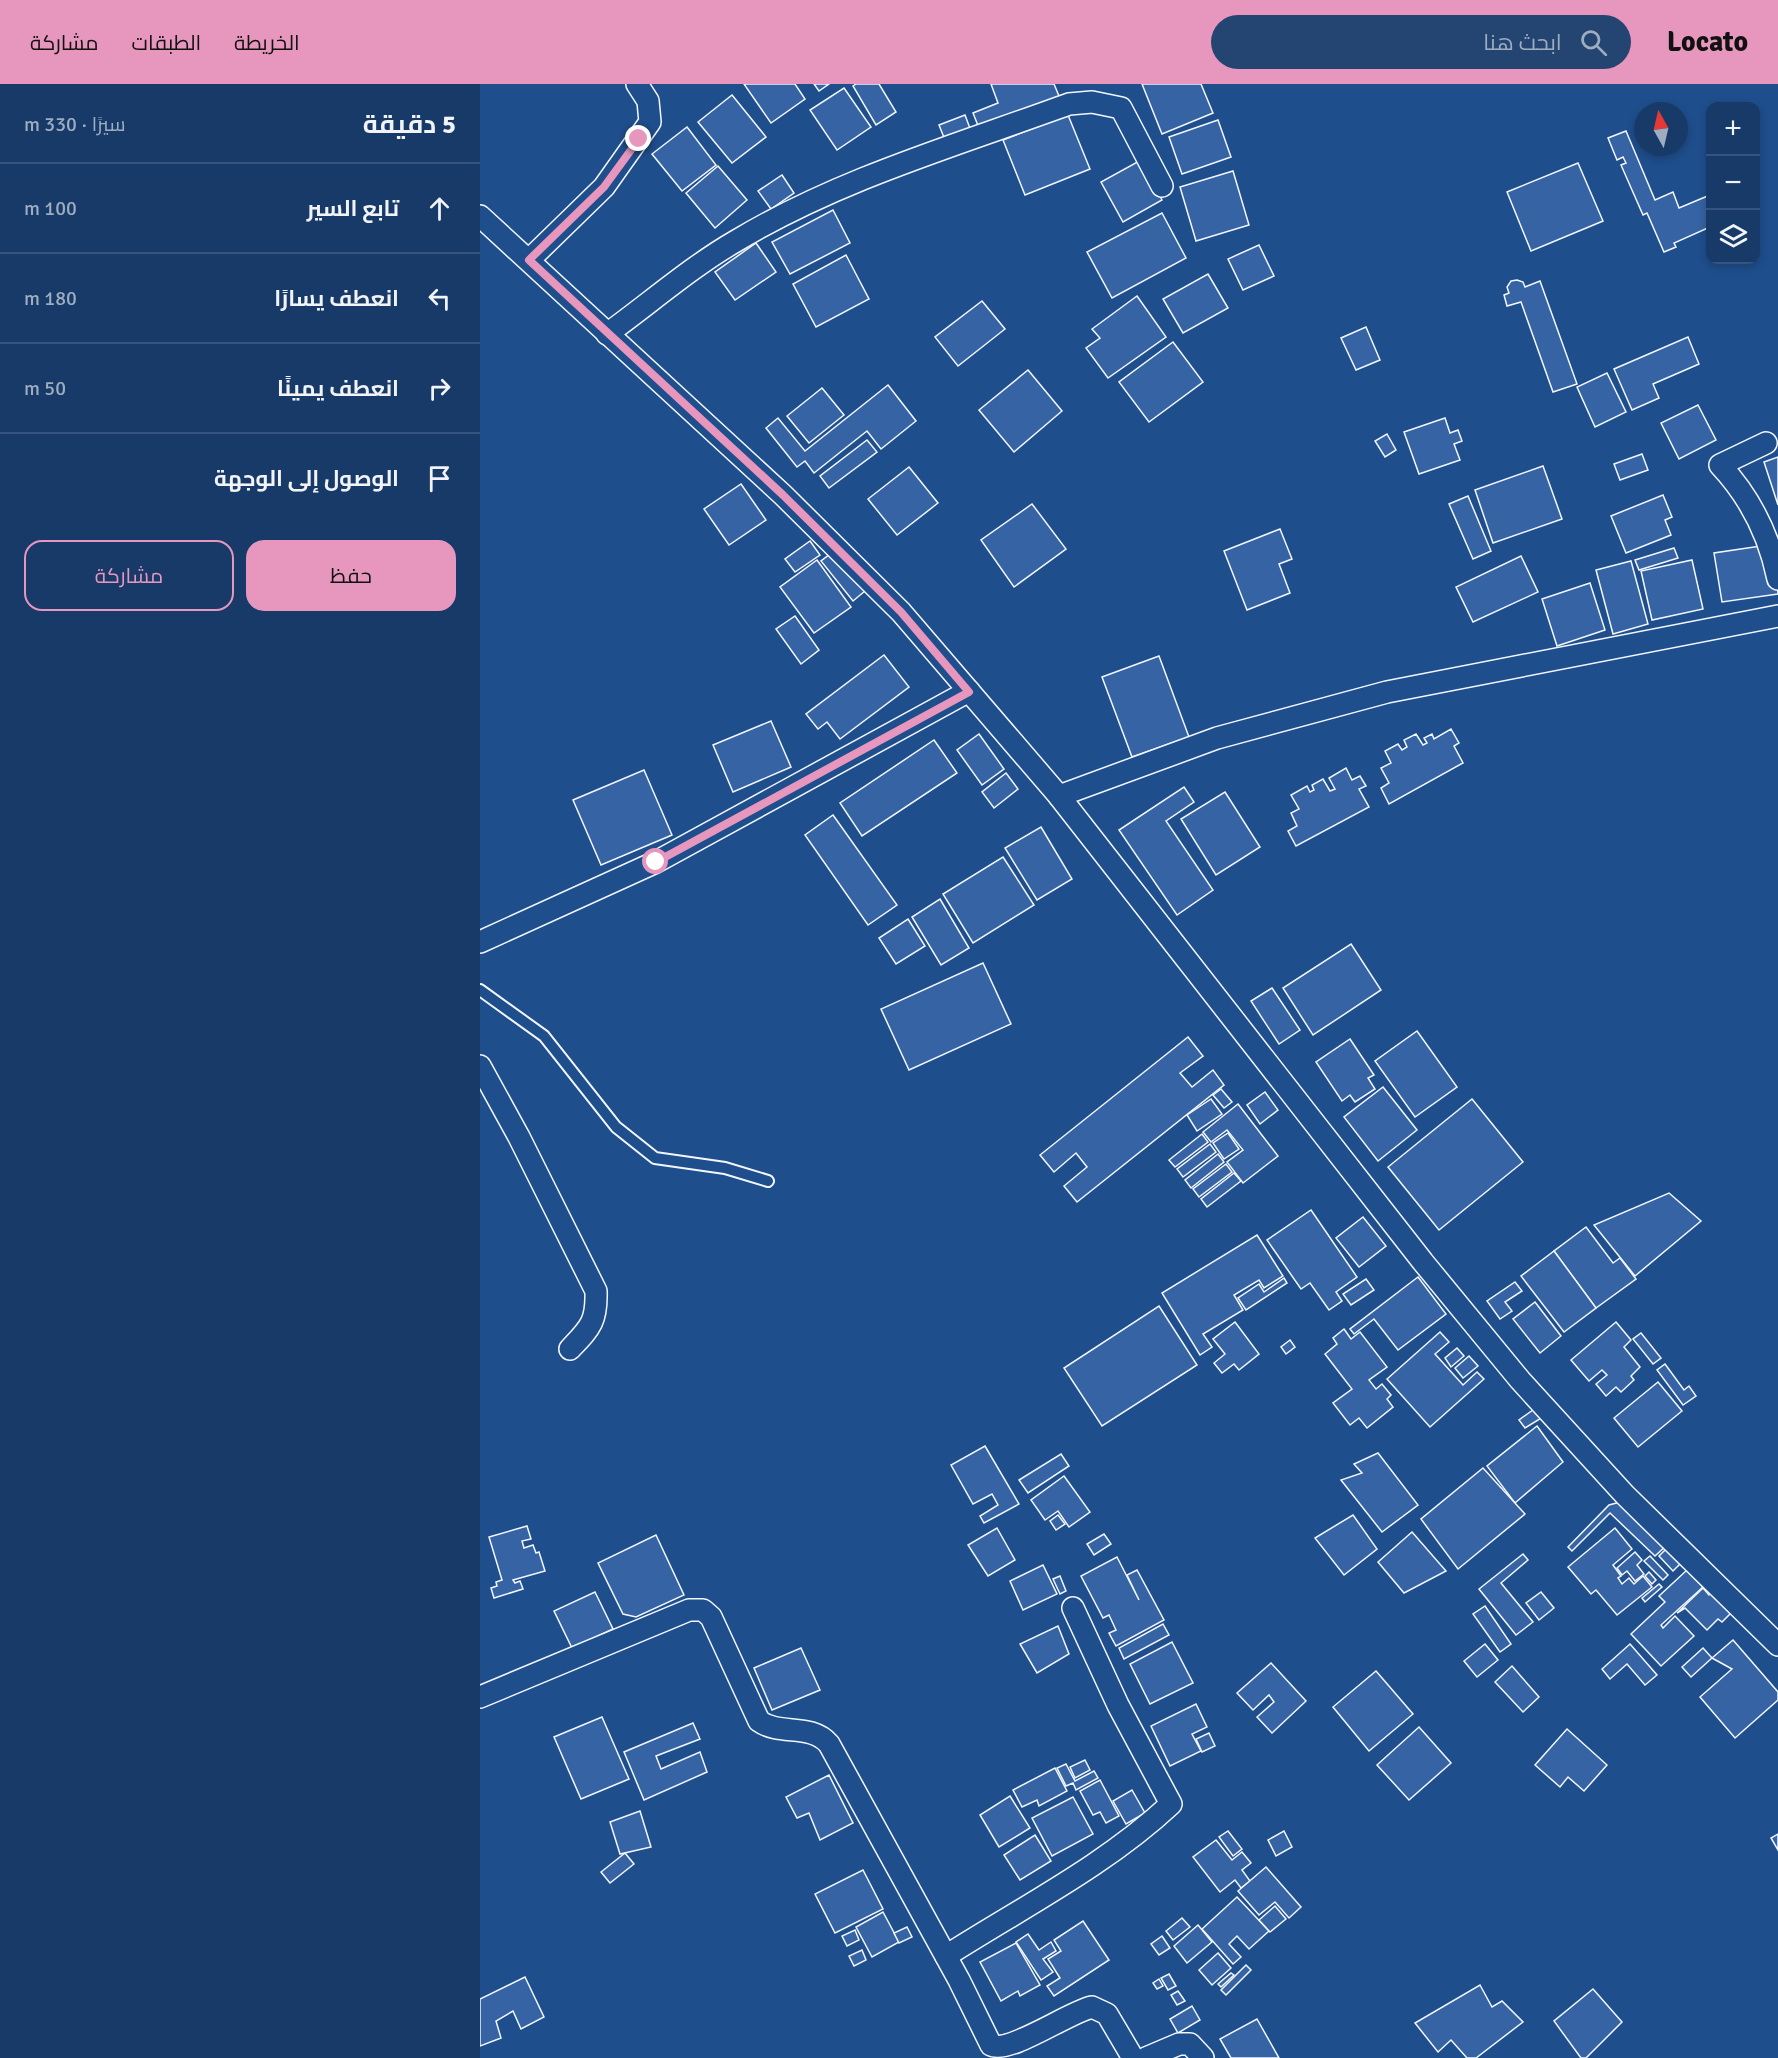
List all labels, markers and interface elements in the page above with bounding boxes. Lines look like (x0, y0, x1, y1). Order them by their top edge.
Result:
search box (1211, 15, 1631, 69)
text: Locato (1667, 25, 1748, 59)
icon: search (1577, 26, 1610, 59)
text: ابحث هنا (1483, 29, 1562, 56)
text: مشاركة (30, 30, 99, 56)
text: الطبقات (132, 30, 201, 56)
text: الخريطة (234, 30, 300, 56)
north arrow (1634, 102, 1688, 156)
map controls (1706, 102, 1760, 264)
button: + (1706, 102, 1760, 156)
text: 5 دقيقة (363, 109, 456, 141)
text: سيرًا · 330 m (24, 112, 125, 137)
route end (625, 125, 651, 151)
button: − (1706, 156, 1760, 210)
icon: ahead (423, 192, 456, 225)
text: تابع السير (307, 195, 399, 222)
text: 100 m (24, 196, 77, 221)
button: layers (1706, 210, 1760, 264)
icon: left (423, 282, 456, 315)
text: انعطف يسارًا (274, 285, 399, 312)
text: 180 m (24, 286, 77, 311)
icon: right (423, 372, 456, 405)
text: انعطف يمينًا (277, 375, 399, 402)
text: 50 m (24, 376, 66, 401)
icon: arrive (423, 462, 456, 495)
text: الوصول إلى الوجهة (214, 465, 399, 492)
button: مشاركة (24, 540, 234, 611)
button: حفظ (246, 540, 456, 611)
route start (642, 848, 668, 874)

